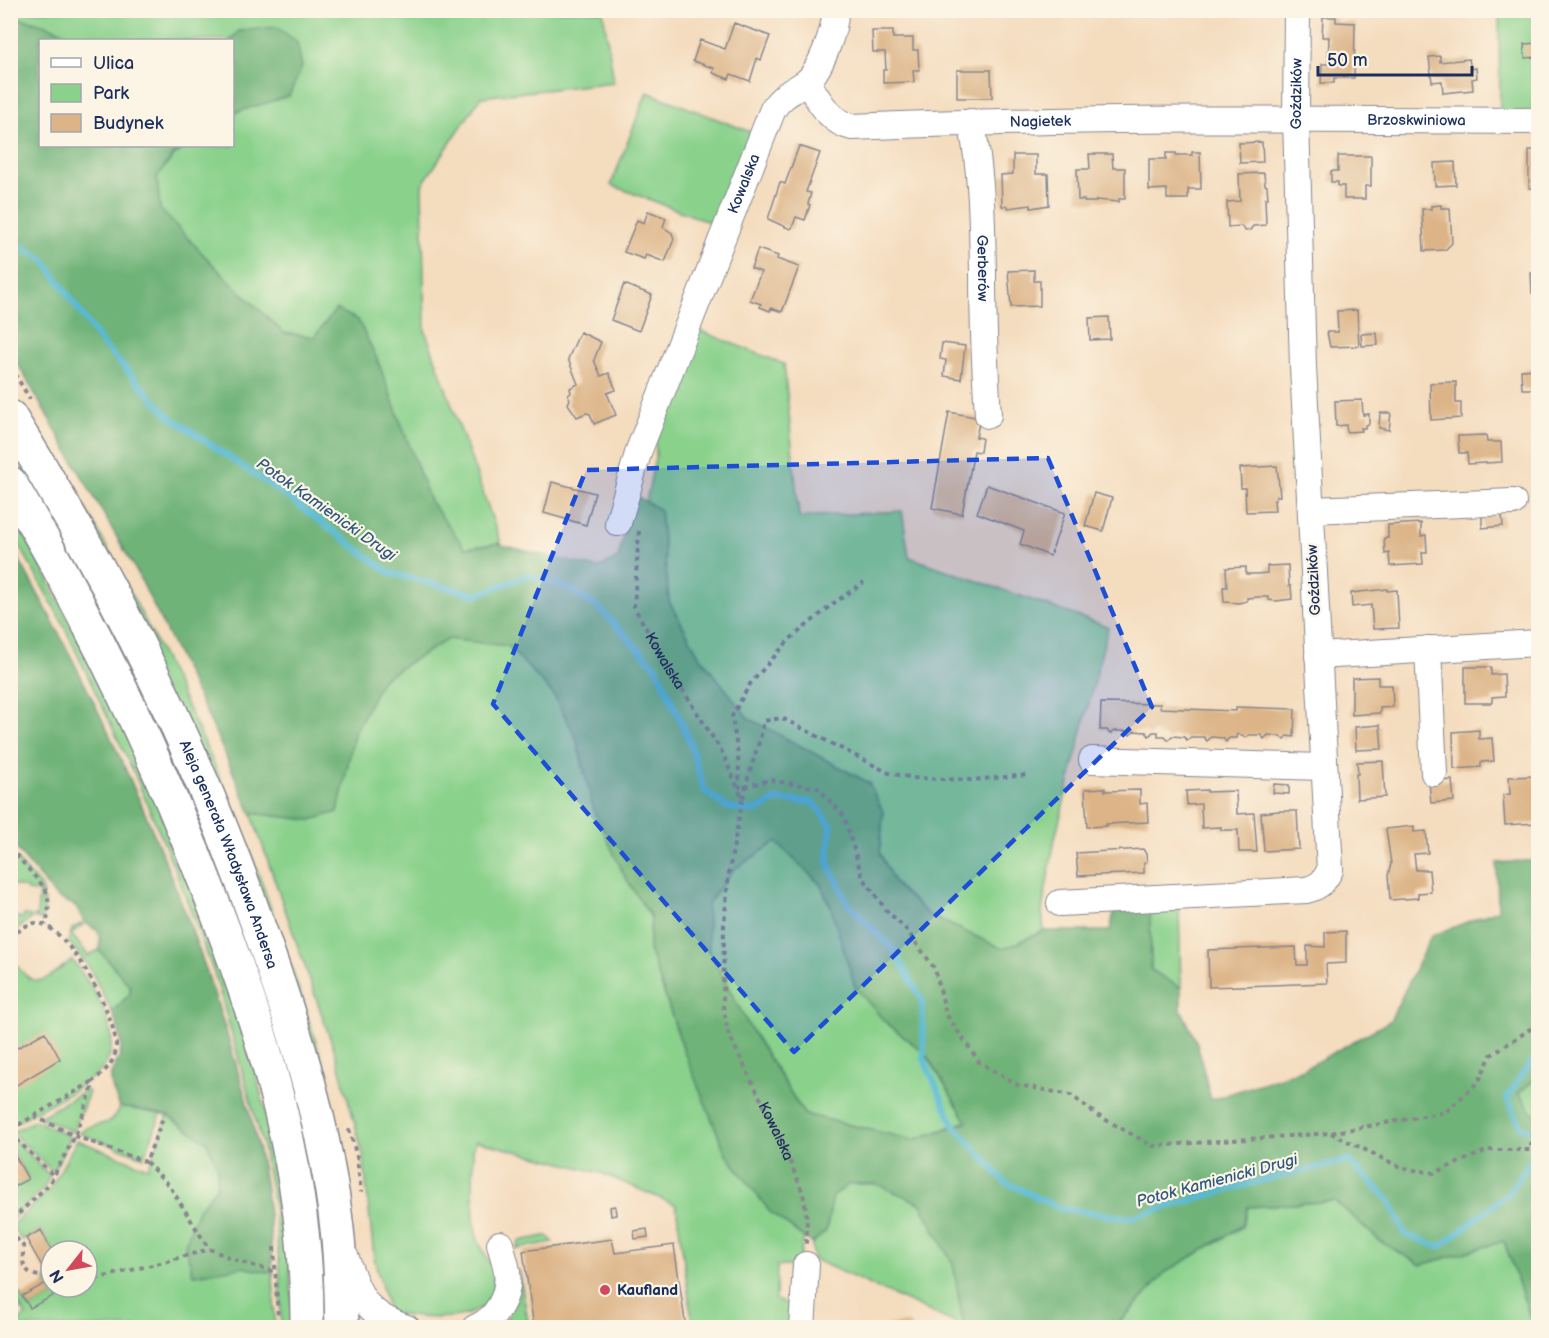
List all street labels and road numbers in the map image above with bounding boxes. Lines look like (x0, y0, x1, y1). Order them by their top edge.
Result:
street label: Goździków (1286, 58, 1306, 130)
street label: Brzoskwiniowa (1367, 110, 1466, 130)
street label: Nagietek (1010, 111, 1072, 131)
street label: Kowalska (723, 151, 764, 216)
street label: Gerberów (973, 235, 993, 302)
street label: Goździków (1303, 544, 1325, 616)
street label: Kowalska (641, 629, 689, 692)
street label: Aleja generała Władysława Andersa (175, 737, 282, 971)
street label: Kowalska (754, 1099, 798, 1163)

